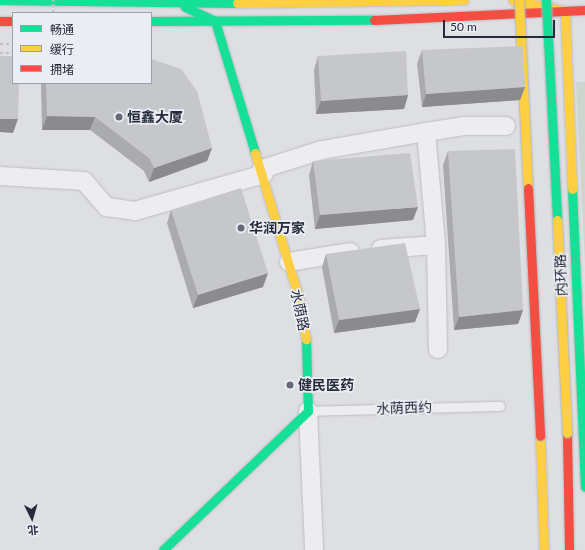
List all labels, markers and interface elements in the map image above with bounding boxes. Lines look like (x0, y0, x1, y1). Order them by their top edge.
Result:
legend (12, 12, 152, 84)
scale bar (445, 12, 557, 38)
text: 50 m (450, 19, 477, 34)
text: 畅通 (50, 22, 74, 37)
text: 缓行 (50, 42, 74, 57)
text: 拥堵 (50, 62, 74, 77)
place label: 恒鑫大厦 (127, 109, 183, 125)
marker: 恒鑫大厦 (114, 112, 124, 122)
place label: 华润万家 (249, 220, 305, 236)
marker: 华润万家 (236, 223, 246, 233)
street label: 内环路 (552, 254, 570, 296)
street label: 水荫路 (287, 288, 313, 332)
place label: 健民医药 (298, 377, 354, 393)
marker: 健民医药 (285, 380, 295, 390)
street label: 水荫西约 (376, 399, 432, 417)
north arrow (12, 498, 52, 538)
text: 北 (27, 523, 39, 537)

